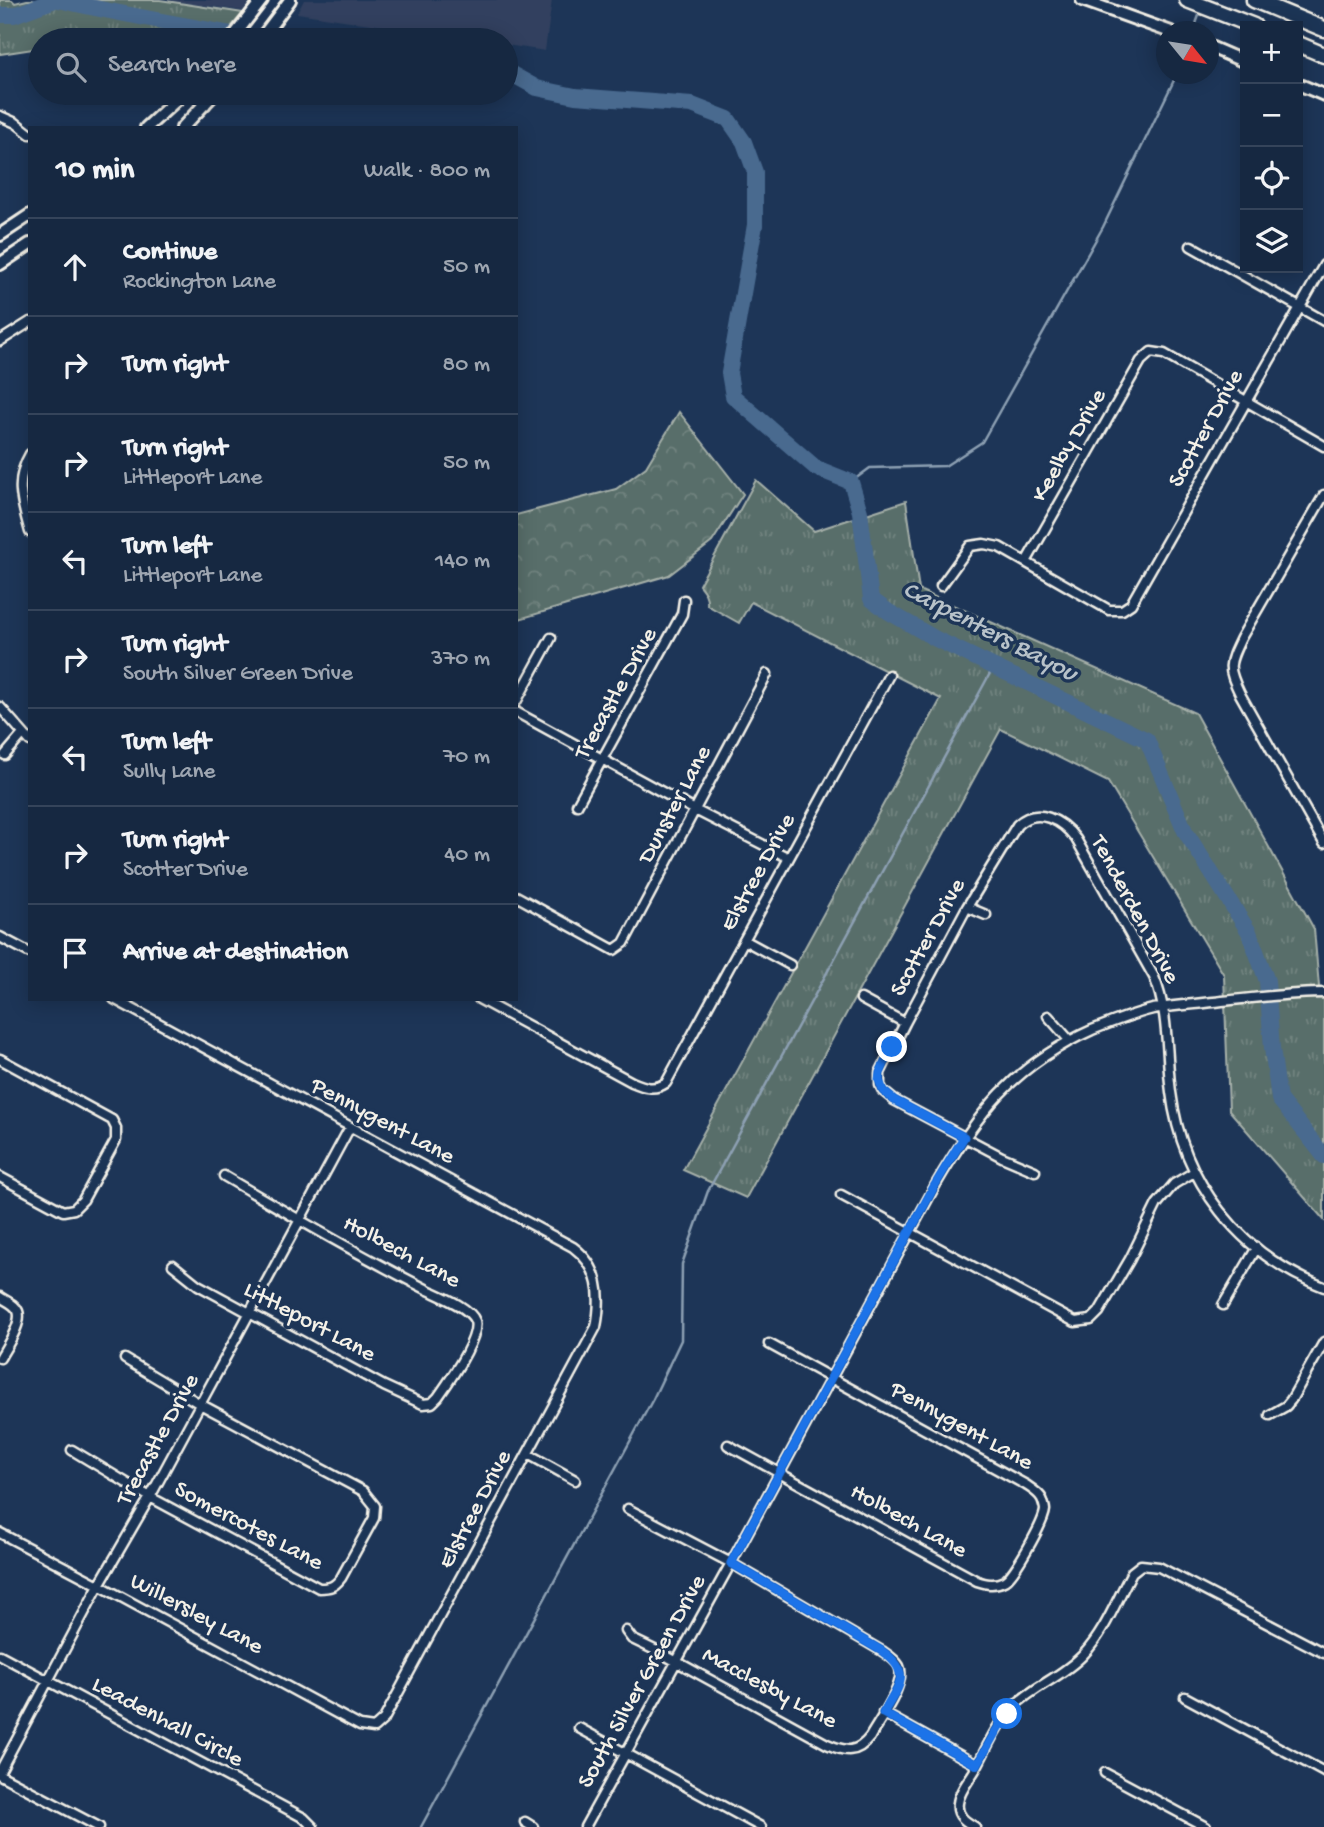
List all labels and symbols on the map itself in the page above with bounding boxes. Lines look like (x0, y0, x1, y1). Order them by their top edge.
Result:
north arrow (1156, 21, 1219, 84)
street label: Scotter Drive (1163, 364, 1252, 493)
street label: Keelby Drive (1026, 384, 1114, 508)
water label: Carpenters Bayou (897, 576, 1083, 691)
street label: Trecastle Drive (568, 623, 665, 767)
street label: Dunster Lane (632, 741, 719, 871)
street label: Elstree Drive (715, 809, 804, 937)
street label: Tenderden Drive (1082, 829, 1186, 990)
street label: Scotter Drive (885, 873, 974, 1002)
route end (876, 1031, 907, 1062)
street label: Pennygent Lane (304, 1071, 460, 1172)
street label: Holbech Lane (337, 1210, 465, 1296)
street label: Littleport Lane (238, 1276, 381, 1370)
street label: Trecastle Drive (110, 1369, 207, 1513)
street label: Pennygent Lane (884, 1375, 1038, 1479)
street label: Elstree Drive (433, 1445, 520, 1574)
street label: Somercotes Lane (168, 1476, 328, 1579)
street label: Holbech Lane (844, 1478, 972, 1566)
street label: Willersley Lane (124, 1568, 268, 1663)
street label: South Silver Green Drive (572, 1570, 714, 1794)
street label: Macclesby Lane (696, 1641, 842, 1737)
street label: Leadenhall Circle (86, 1671, 248, 1775)
route start (991, 1698, 1022, 1729)

